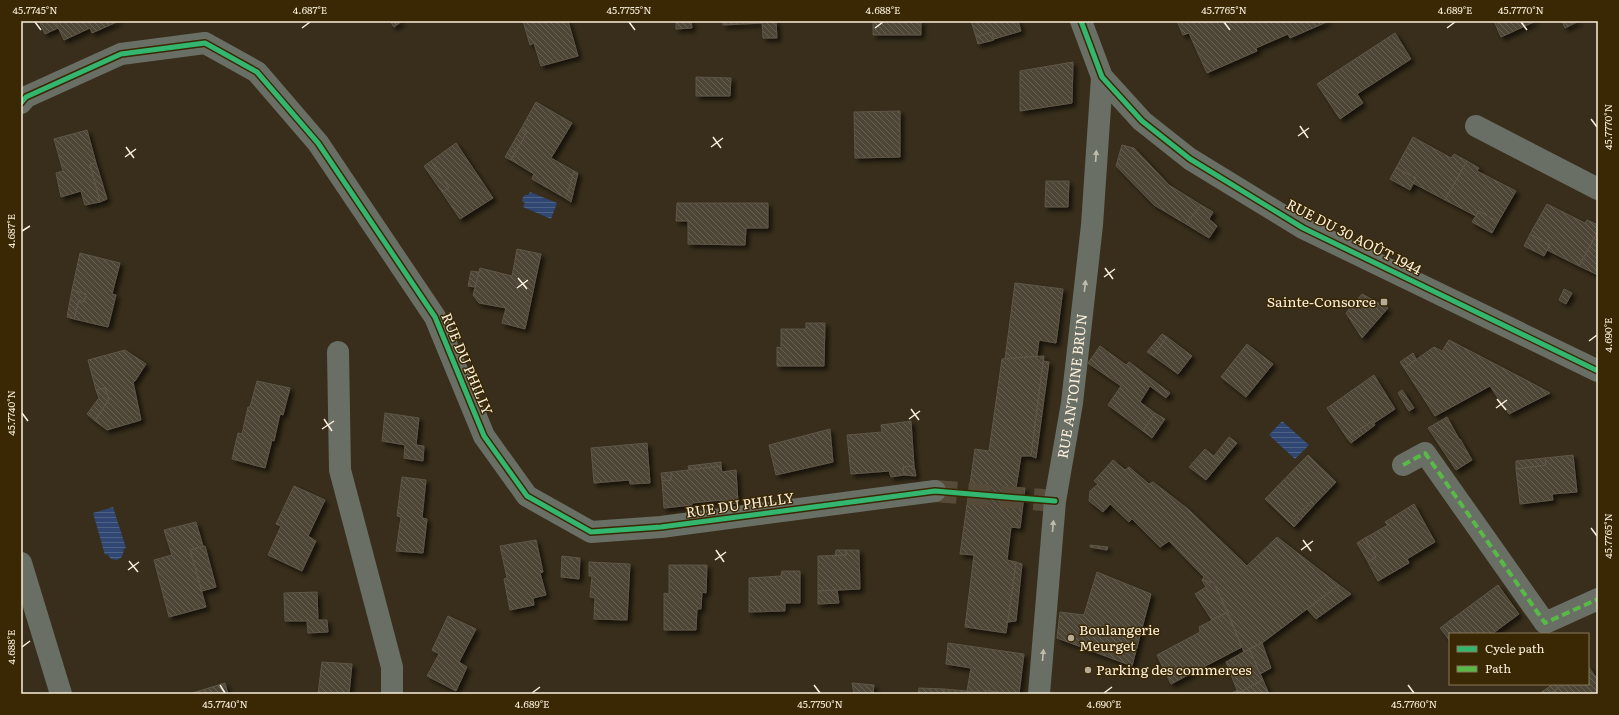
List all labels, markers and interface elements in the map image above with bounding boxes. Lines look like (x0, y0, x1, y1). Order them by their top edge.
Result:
text: 45.7745°N (13, 2, 58, 17)
text: 4.687°E (293, 2, 327, 17)
text: 45.7755°N (606, 2, 652, 17)
text: 4.688°E (866, 2, 900, 17)
text: 45.7765°N (1201, 2, 1247, 17)
text: 4.689°E (1438, 2, 1472, 17)
text: 45.7770°N (1498, 2, 1544, 17)
text: 45.7770°N (1600, 104, 1615, 150)
one-way arrow (1093, 150, 1100, 162)
street label: RUE DU 30 AOÛT 1944 (1283, 193, 1426, 279)
text: 4.687°E (3, 214, 18, 248)
one-way arrow (1082, 280, 1088, 292)
place label: Sainte-Consorce (1267, 291, 1376, 311)
marker: Sainte-Consorce (1379, 297, 1389, 307)
street label: RUE DU PHILLY (437, 309, 499, 418)
street label: RUE ANTOINE BRUN (1052, 312, 1091, 460)
text: 4.690°E (1600, 318, 1615, 352)
text: 45.7740°N (3, 390, 18, 436)
street label: RUE DU PHILLY (684, 486, 795, 522)
text: 45.7765°N (1600, 513, 1615, 559)
one-way arrow (1050, 520, 1057, 532)
place label: Boulangerie Meurget (1079, 619, 1160, 655)
text: 4.688°E (3, 630, 18, 664)
marker: Boulangerie Meurget (1066, 633, 1076, 643)
legend (1449, 633, 1589, 685)
text: Cycle path (1485, 639, 1545, 657)
one-way arrow (1039, 649, 1046, 661)
place label: Parking des commerces (1096, 659, 1252, 679)
text: Path (1485, 659, 1511, 677)
marker: Parking des commerces (1083, 665, 1093, 675)
text: 45.7740°N (202, 696, 248, 711)
text: 4.689°E (515, 696, 549, 711)
text: 45.7750°N (797, 696, 843, 711)
text: 4.690°E (1087, 696, 1121, 711)
text: 45.7760°N (1391, 696, 1437, 711)

